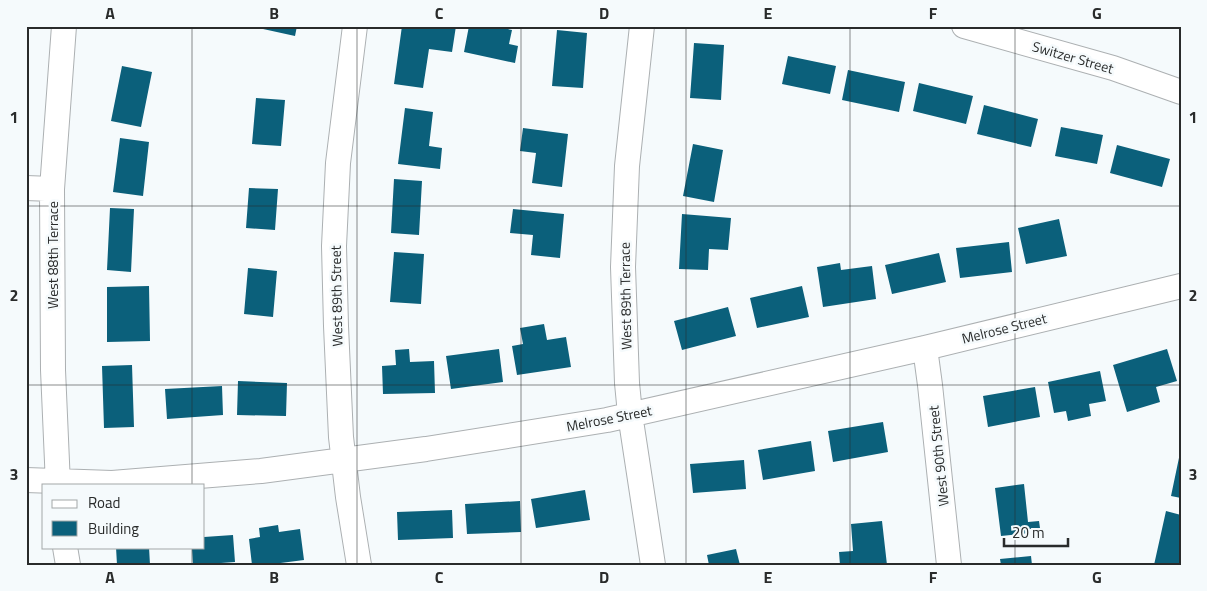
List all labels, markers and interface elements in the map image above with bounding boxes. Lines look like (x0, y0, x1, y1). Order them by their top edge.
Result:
text: A (105, 1, 115, 25)
text: B (269, 1, 279, 25)
text: C (435, 1, 444, 25)
text: D (599, 1, 609, 25)
text: E (764, 1, 773, 25)
text: F (929, 1, 938, 25)
text: G (1092, 1, 1102, 25)
street label: Switzer Street (1030, 35, 1116, 79)
text: 1 (10, 105, 18, 129)
text: 1 (1189, 105, 1197, 129)
street label: West 88th Terrace (42, 201, 63, 309)
street label: West 89th Terrace (614, 242, 636, 350)
street label: West 89th Street (325, 245, 347, 347)
text: 2 (10, 283, 18, 307)
text: 2 (1189, 283, 1197, 307)
street label: Melrose Street (959, 307, 1049, 349)
street label: Melrose Street (564, 399, 654, 437)
street label: West 90th Street (922, 405, 954, 507)
text: 3 (10, 462, 18, 486)
text: 3 (1189, 462, 1197, 486)
legend (42, 484, 205, 548)
text: Road (88, 491, 120, 514)
scale bar (1004, 516, 1068, 548)
text: Building (88, 517, 139, 540)
text: 20 m (1012, 521, 1045, 544)
text: A (105, 565, 115, 589)
text: B (269, 565, 279, 589)
text: C (435, 565, 444, 589)
text: D (599, 565, 609, 589)
text: E (764, 565, 773, 589)
text: F (929, 565, 938, 589)
text: G (1092, 565, 1102, 589)

